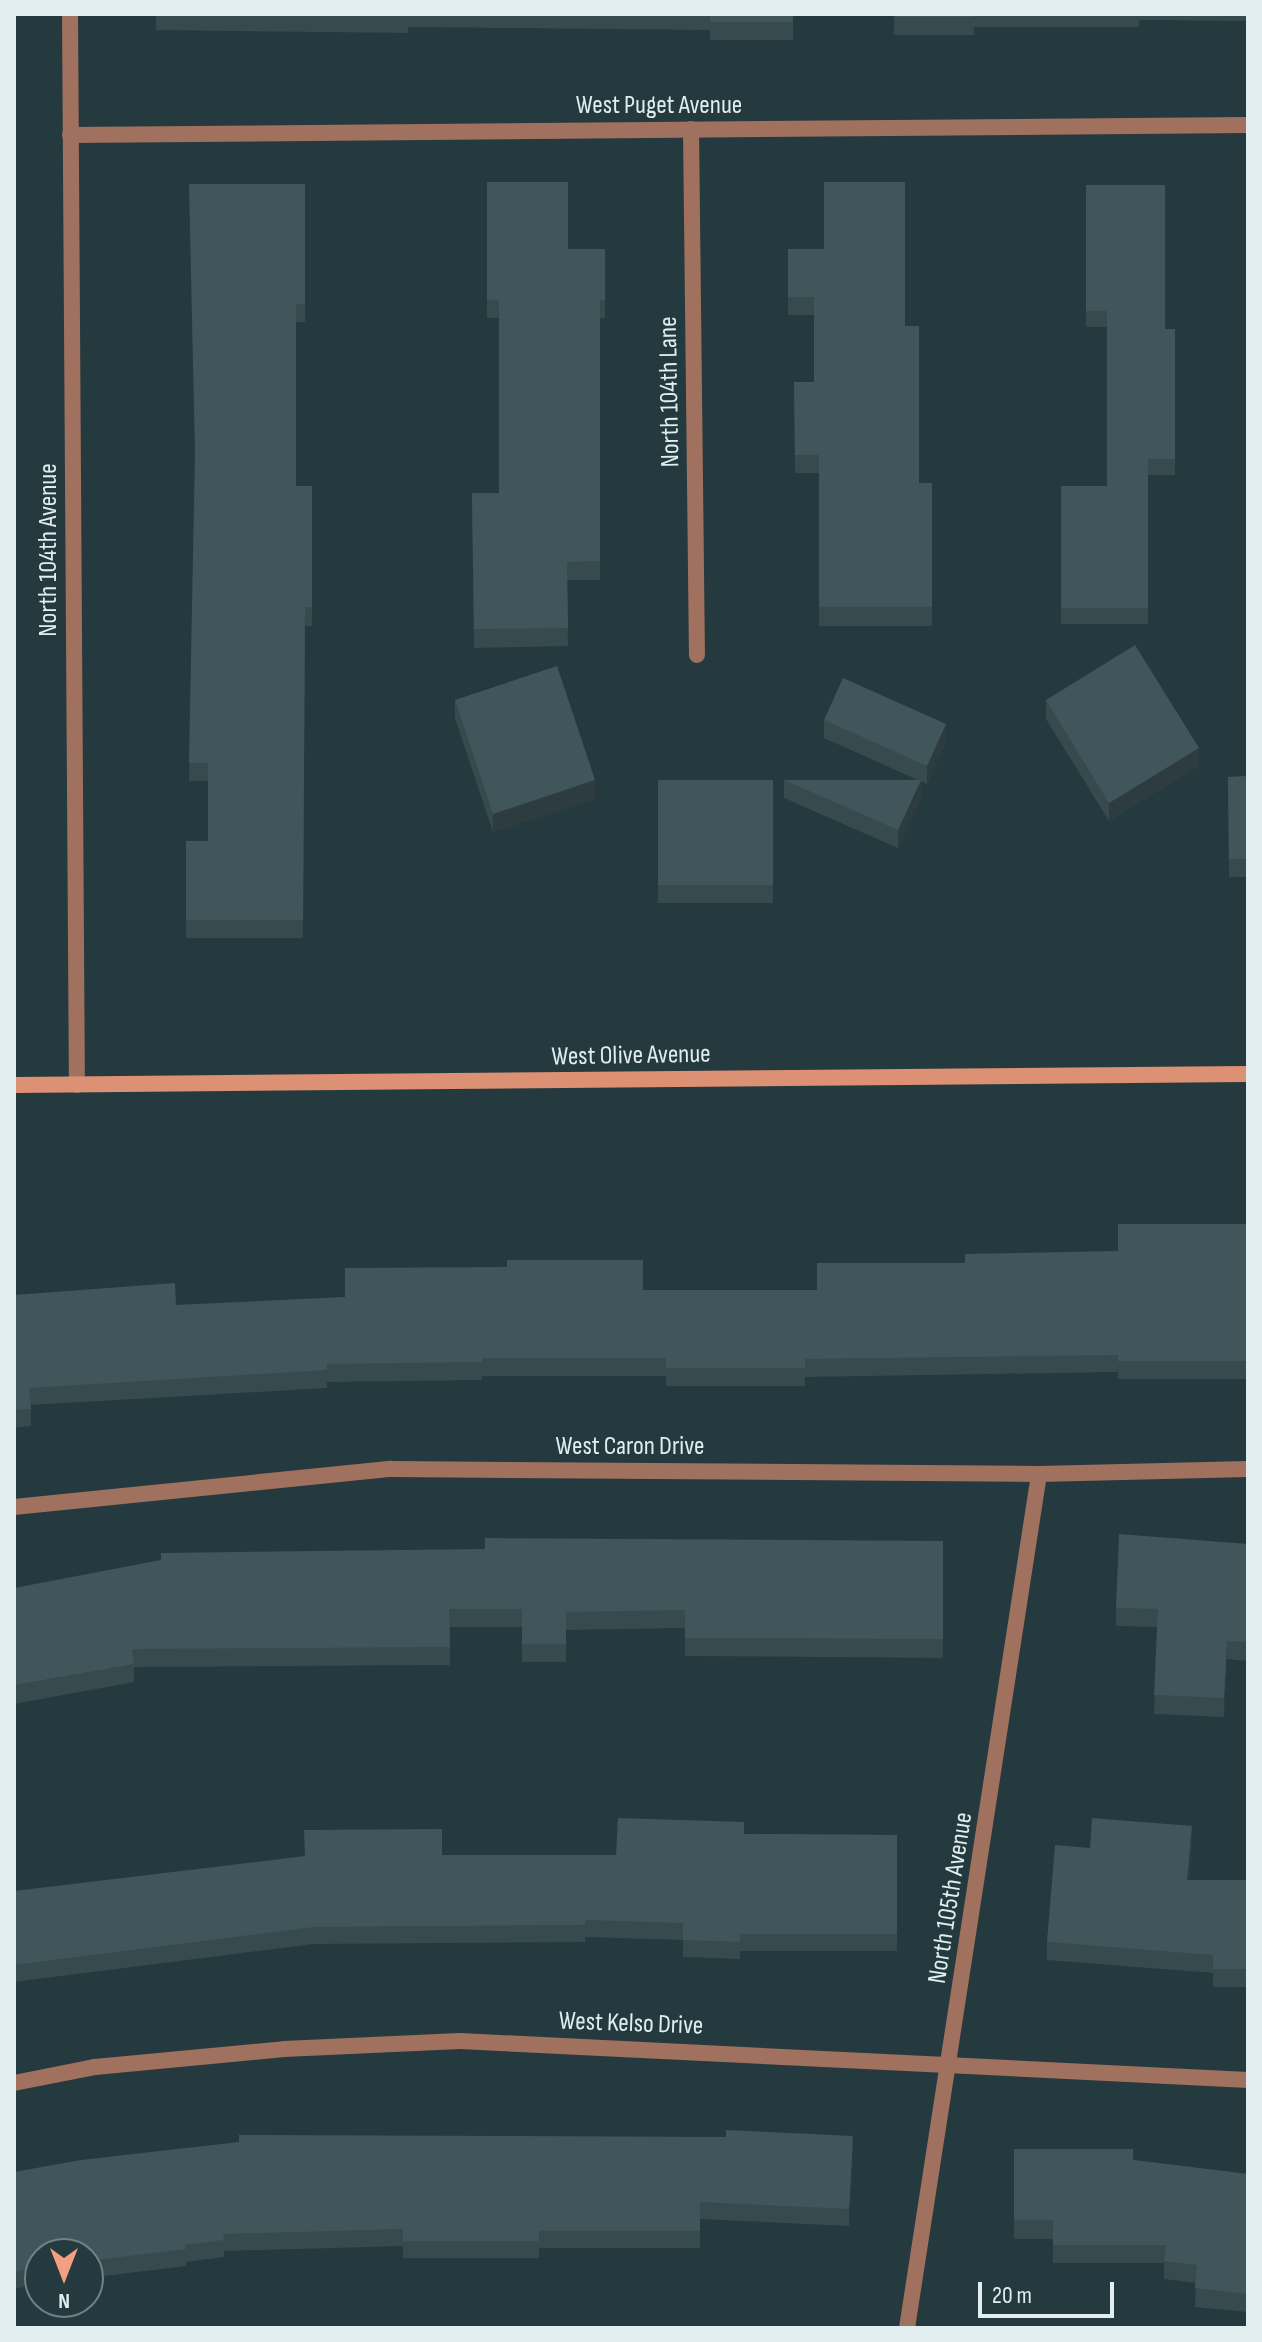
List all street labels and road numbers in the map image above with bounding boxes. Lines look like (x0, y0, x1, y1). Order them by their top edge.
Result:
street label: West Puget Avenue (576, 90, 742, 122)
street label: North 104th Lane (653, 316, 687, 468)
street label: North 104th Avenue (33, 463, 65, 637)
street label: West Olive Avenue (551, 1039, 711, 1073)
street label: West Caron Drive (555, 1431, 705, 1463)
street label: North 105th Avenue (922, 1810, 980, 1986)
street label: West Kelso Drive (558, 2006, 704, 2042)

